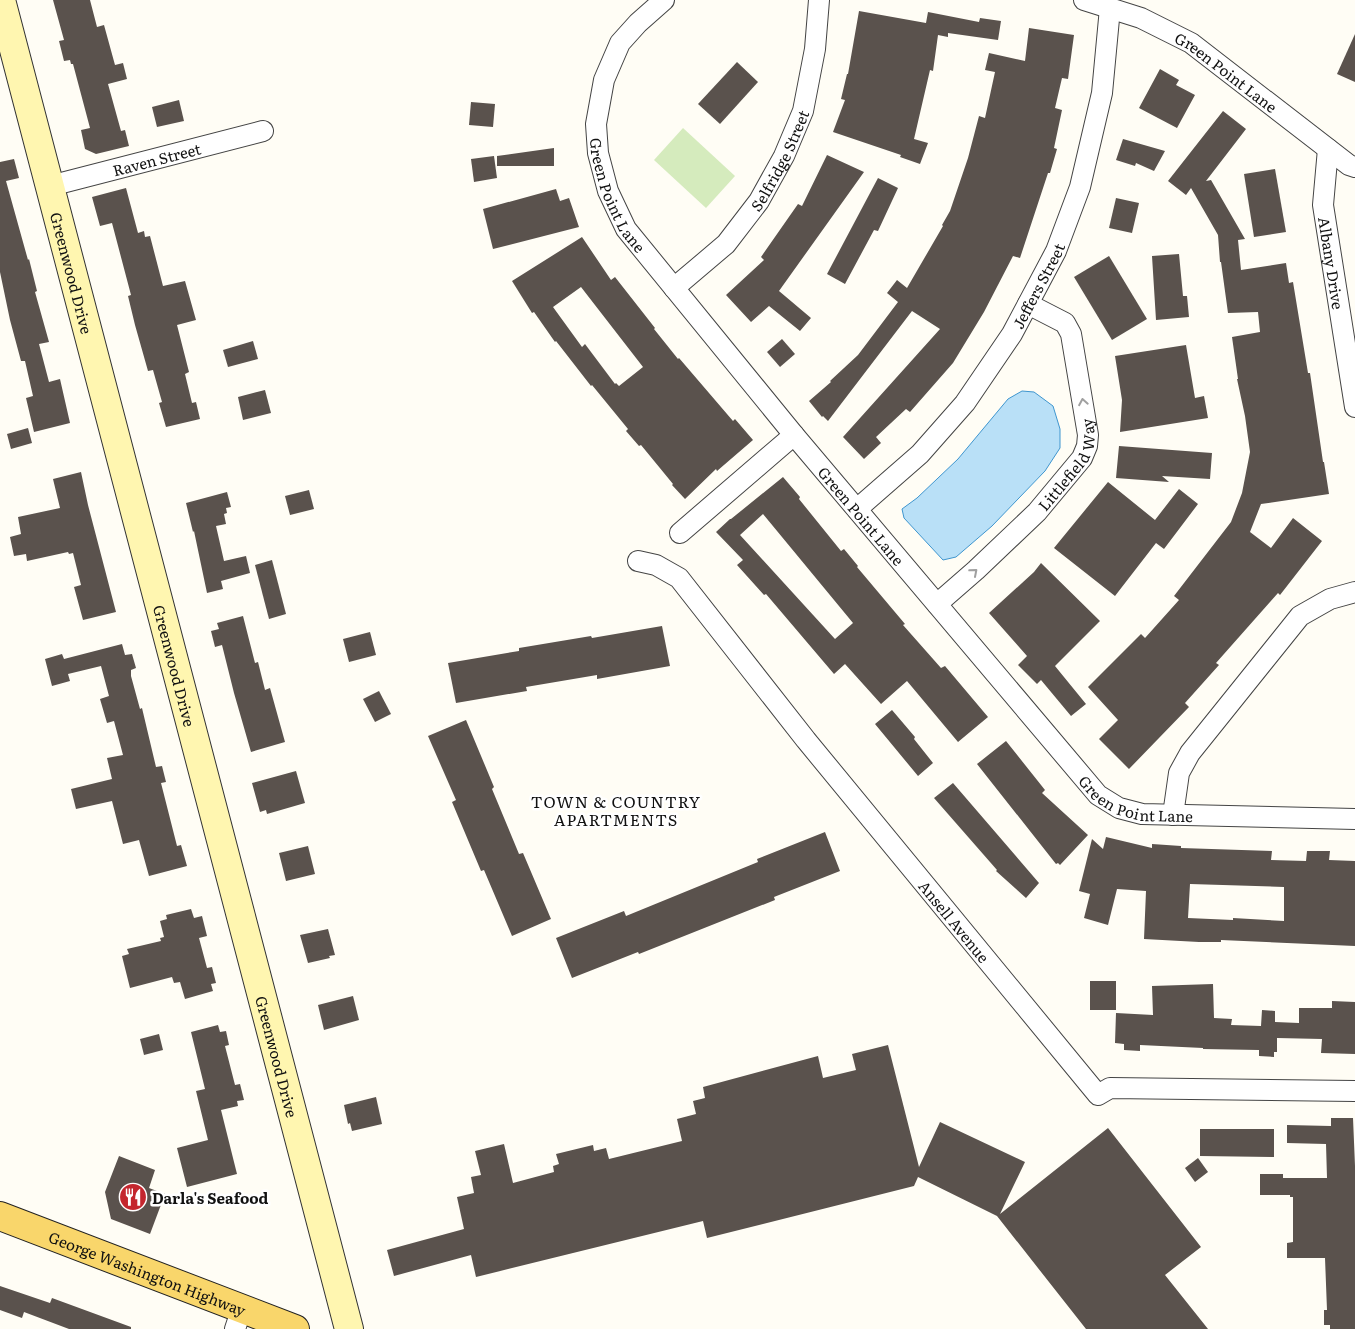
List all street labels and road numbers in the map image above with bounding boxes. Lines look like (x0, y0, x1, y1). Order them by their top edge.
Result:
street label: Green Point Lane (1171, 25, 1283, 118)
street label: Selfridge Street (744, 106, 814, 216)
street label: Raven Street (110, 136, 203, 181)
street label: Green Point Lane (585, 137, 652, 257)
street label: Greenwood Drive (45, 209, 99, 336)
street label: Albany Drive (1314, 215, 1351, 311)
street label: Jeffers Street (1006, 240, 1069, 332)
street label: Littlefield Way (1032, 417, 1100, 515)
street label: Green Point Lane (813, 461, 910, 570)
street label: Greenwood Drive (148, 602, 202, 729)
street label: Green Point Lane (1074, 770, 1193, 827)
street label: Ansell Avenue (914, 875, 996, 967)
street label: Greenwood Drive (251, 993, 305, 1120)
street label: George Washington Highway (46, 1224, 250, 1321)

